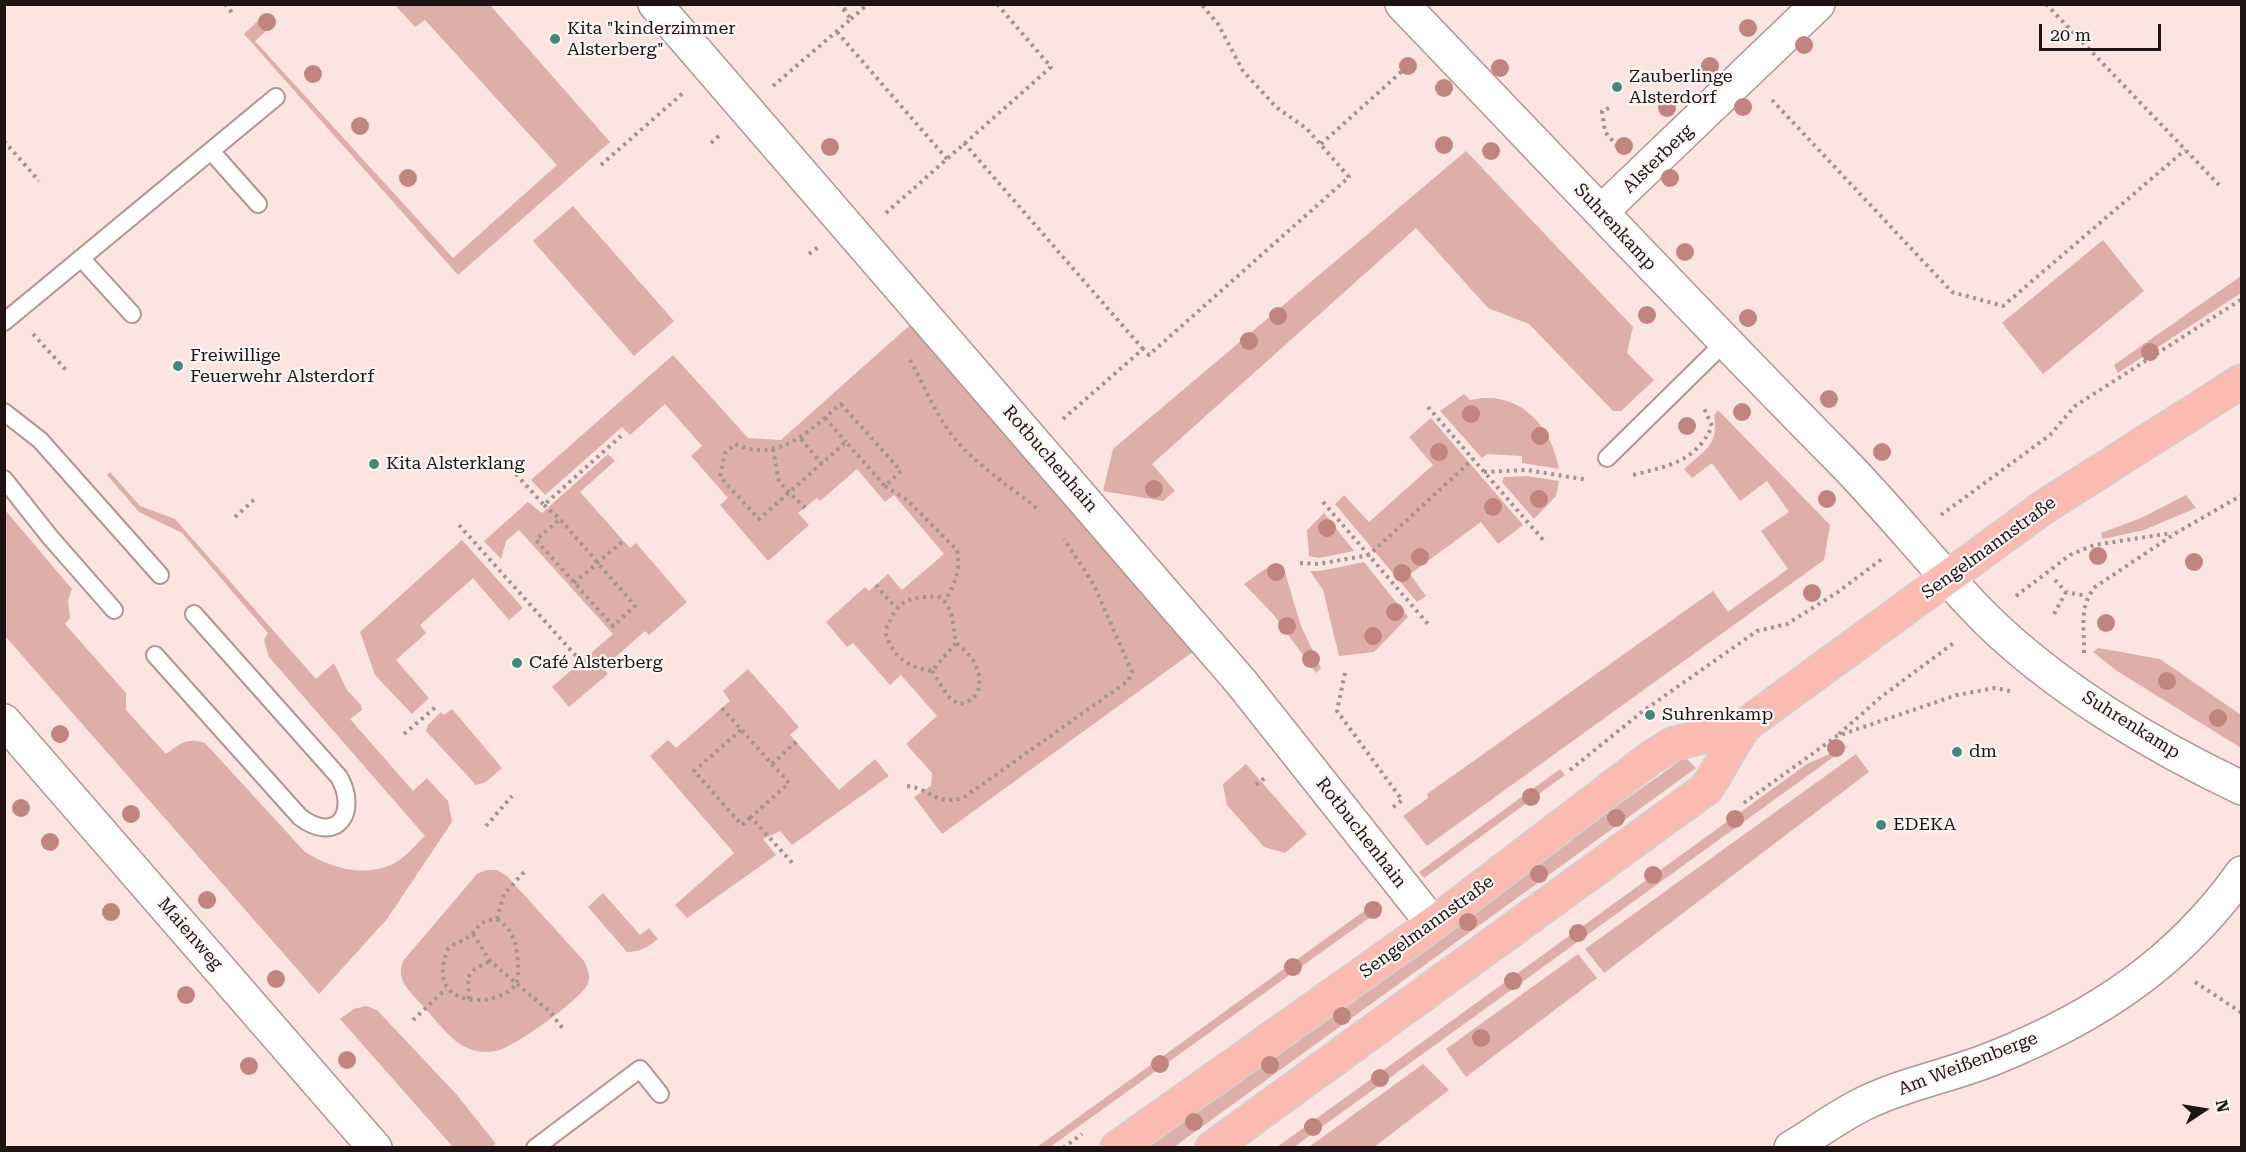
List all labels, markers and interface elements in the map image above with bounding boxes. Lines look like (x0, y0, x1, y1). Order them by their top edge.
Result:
scale bar (2042, 12, 2164, 50)
place label: Kita "kinderzimmer Alsterberg" (567, 18, 736, 60)
text: 20 m (2050, 24, 2091, 45)
marker: Kita "kinderzimmer Alsterberg" (548, 32, 562, 46)
place label: Zauberlinge Alsterdorf (1629, 66, 1733, 109)
marker: Zauberlinge Alsterdorf (1610, 80, 1624, 94)
street label: Alsterberg (1618, 120, 1698, 198)
street label: Suhrenkamp (1569, 179, 1661, 275)
place label: Freiwillige Feuerwehr Alsterdorf (190, 345, 374, 388)
marker: Freiwillige Feuerwehr Alsterdorf (171, 359, 185, 373)
street label: Rotbuchenhain (998, 401, 1102, 517)
place label: Kita Alsterklang (386, 453, 525, 475)
marker: Kita Alsterklang (367, 457, 381, 471)
street label: Sengelmannstraße (1918, 492, 2060, 604)
place label: Café Alsterberg (529, 652, 663, 674)
marker: Café Alsterberg (510, 656, 524, 670)
street label: Suhrenkamp (2078, 686, 2184, 764)
place label: Suhrenkamp (1662, 704, 1773, 726)
marker: Suhrenkamp (1643, 708, 1657, 722)
place label: dm (1969, 741, 1997, 763)
marker: dm (1950, 745, 1964, 759)
street label: Rotbuchenhain (1311, 773, 1411, 893)
place label: EDEKA (1893, 814, 1956, 836)
marker: EDEKA (1874, 818, 1888, 832)
street label: Sengelmannstraße (1356, 871, 1498, 983)
street label: Maienweg (153, 894, 227, 974)
street label: Am Weißenberge (1895, 1028, 2041, 1100)
north arrow (2174, 1080, 2234, 1140)
text: N (2212, 1098, 2233, 1114)

